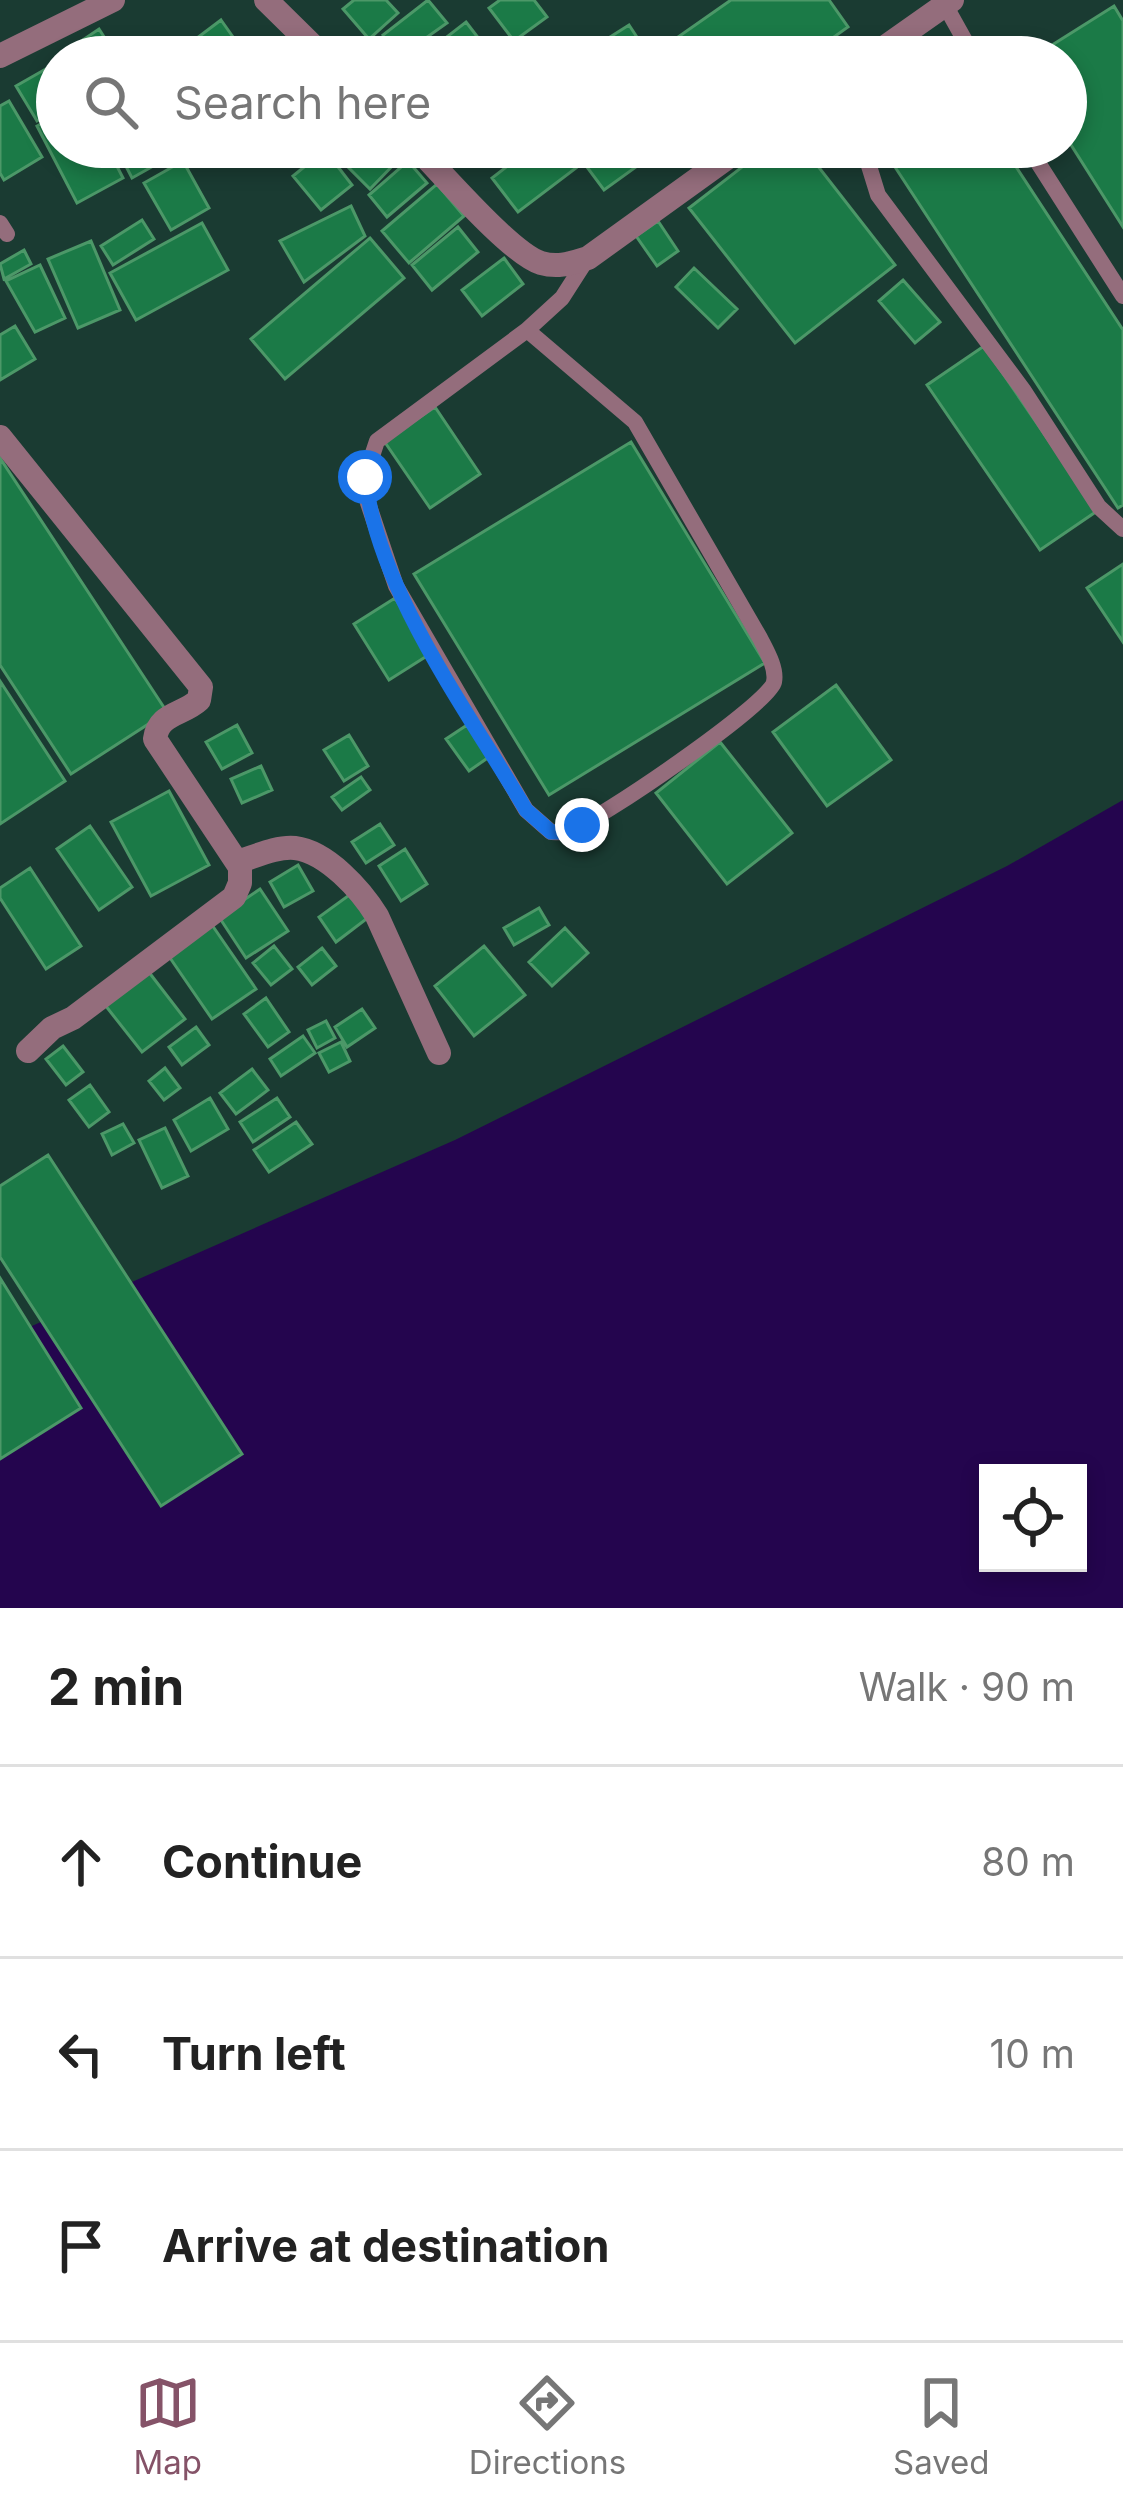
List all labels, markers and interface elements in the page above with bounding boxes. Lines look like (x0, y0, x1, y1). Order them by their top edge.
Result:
search box (36, 36, 1087, 168)
icon: search (78, 69, 144, 135)
text: Search here (174, 75, 431, 130)
route start (338, 450, 392, 504)
route end (555, 798, 609, 852)
map controls (979, 1464, 1087, 1572)
button: locate (979, 1464, 1087, 1572)
text: 2 min (48, 1656, 184, 1717)
text: Walk · 90 m (859, 1663, 1075, 1710)
icon: ahead (48, 1829, 114, 1895)
text: Continue (162, 1834, 362, 1889)
text: 80 m (981, 1838, 1075, 1885)
icon: left (48, 2021, 114, 2087)
text: Turn left (162, 2026, 346, 2081)
text: 10 m (989, 2030, 1075, 2077)
icon: arrive (48, 2213, 114, 2279)
text: Arrive at destination (162, 2218, 609, 2273)
tab: Map (133, 2370, 202, 2482)
tab: Directions (469, 2370, 626, 2482)
tab: Saved (893, 2370, 990, 2482)

